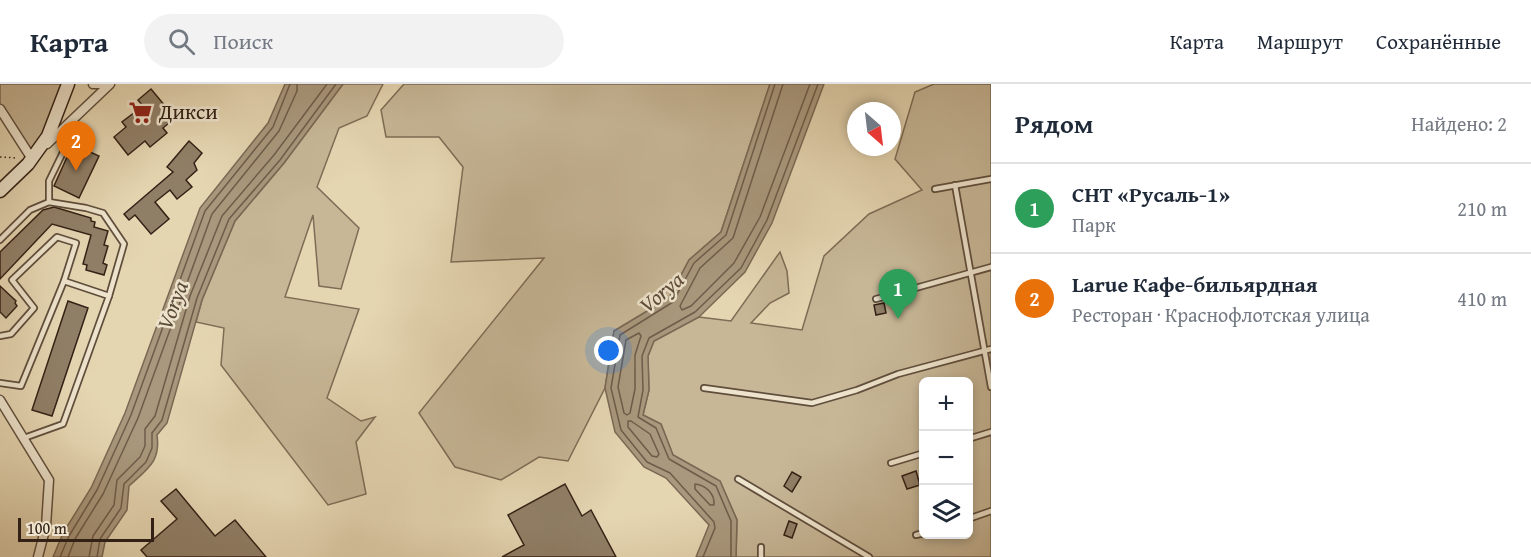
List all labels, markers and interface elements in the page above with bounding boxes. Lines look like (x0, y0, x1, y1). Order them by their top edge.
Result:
search box (144, 14, 564, 68)
text: Карта (30, 21, 108, 62)
icon: search (165, 25, 198, 58)
text: Поиск (213, 25, 273, 57)
text: Карта (1170, 26, 1224, 57)
text: Маршрут (1257, 26, 1343, 57)
text: Сохранённые (1376, 26, 1501, 57)
place label: Дикси (158, 96, 218, 127)
supermarket icon: Дикси (128, 99, 154, 125)
north arrow (847, 102, 901, 156)
text: Рядом (1015, 104, 1093, 143)
text: Найдено: 2 (1411, 109, 1507, 138)
pin: 2 (56, 122, 96, 171)
text: СНТ «Русаль-1» (1072, 178, 1230, 210)
text: 1 (1029, 194, 1040, 223)
text: 210 m (1457, 194, 1507, 223)
text: Парк (1072, 210, 1116, 239)
water label: Vorya (632, 264, 690, 320)
text: Larue Кафе-бильярдная (1072, 268, 1318, 300)
pin: 1 (878, 270, 918, 319)
water label: Vorya (148, 276, 196, 334)
text: 2 (1029, 284, 1040, 313)
text: 410 m (1457, 284, 1507, 313)
text: Ресторан · Краснофлотская улица (1072, 300, 1370, 329)
your location (594, 336, 623, 365)
map controls (919, 377, 973, 539)
button: + (919, 377, 973, 431)
button: − (919, 431, 973, 485)
button: layers (919, 485, 973, 539)
scale bar (18, 515, 154, 542)
text: 100 m (27, 516, 67, 540)

